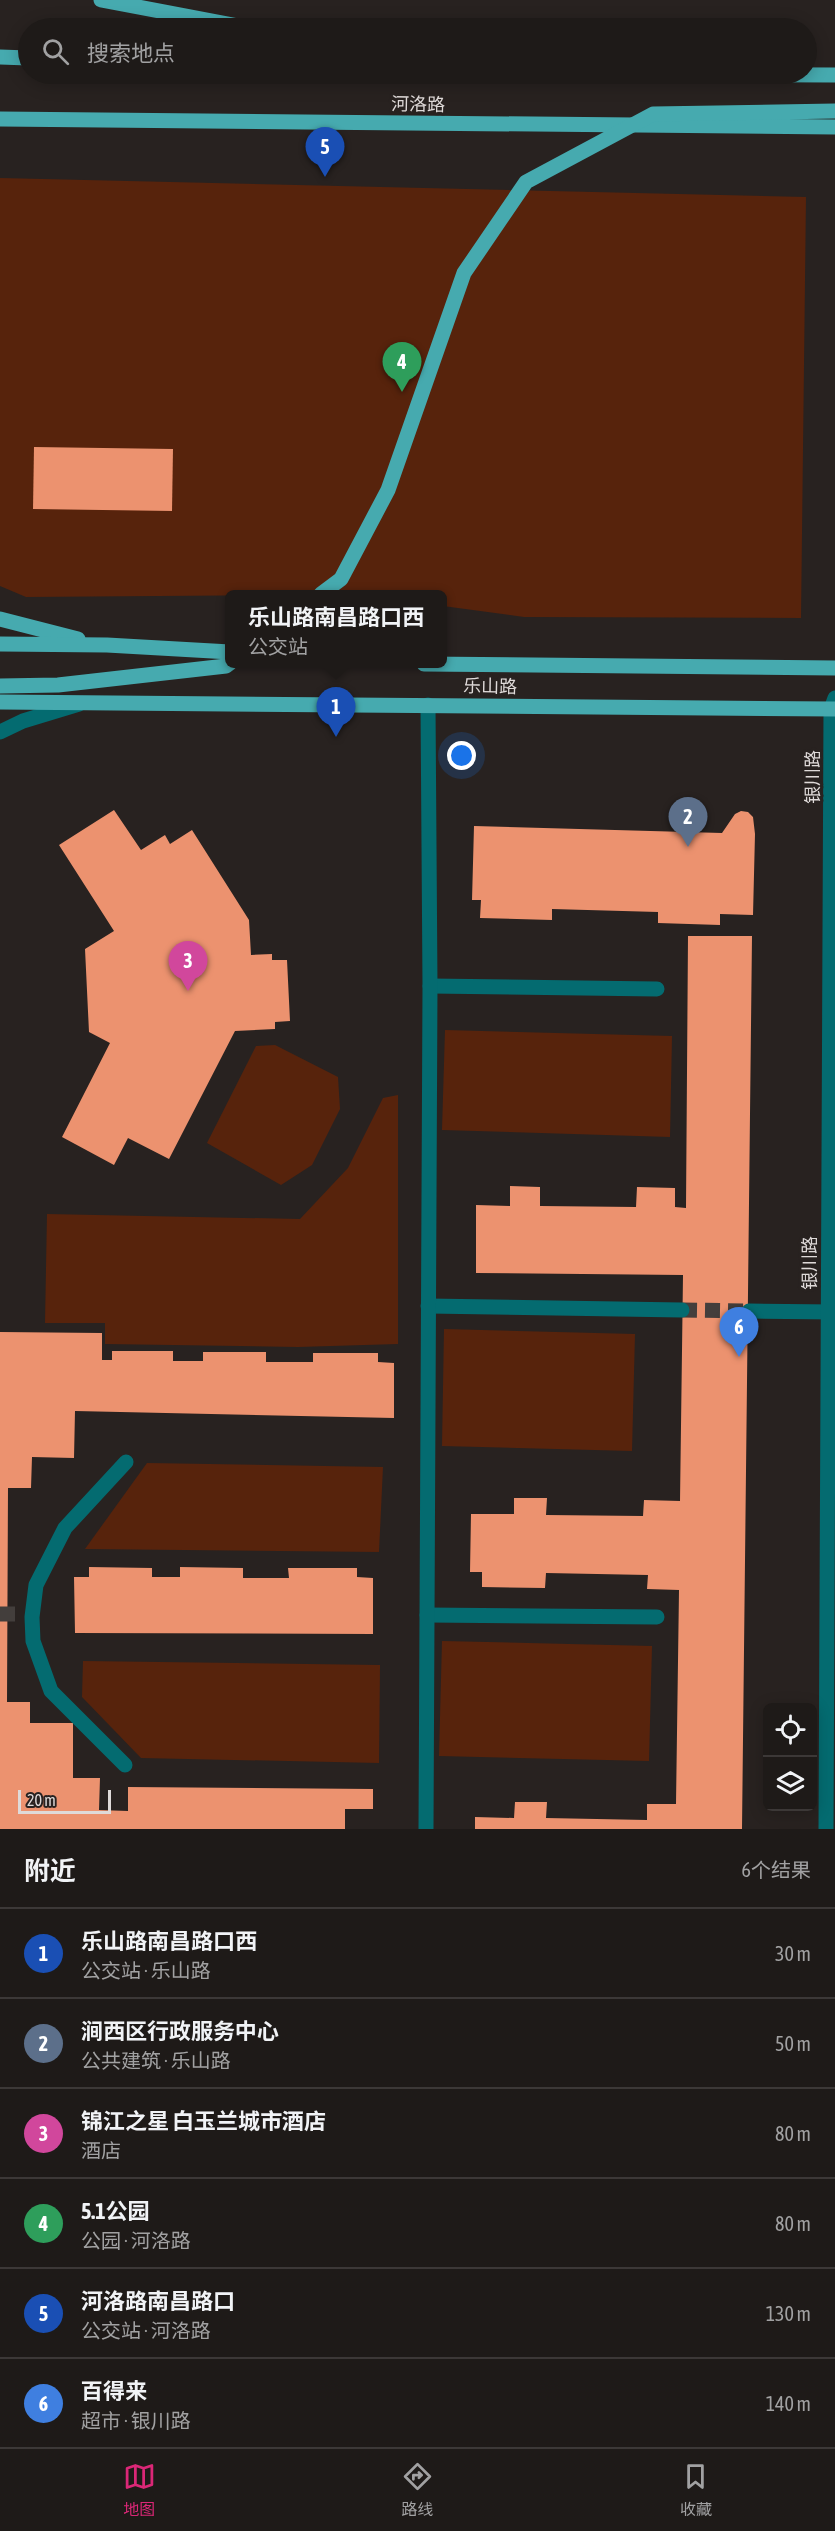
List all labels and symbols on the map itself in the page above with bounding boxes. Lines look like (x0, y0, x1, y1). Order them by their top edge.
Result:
street label: 河洛路 (391, 93, 445, 115)
pin: 5 (306, 128, 344, 177)
pin: 4 (382, 342, 422, 392)
street label: 乐山路 (463, 675, 517, 697)
pin: 1 (316, 688, 356, 737)
your location (447, 741, 476, 770)
street label: 银川路 (802, 750, 823, 804)
pin: 2 (668, 798, 708, 847)
pin: 3 (168, 942, 207, 991)
street label: 银川路 (799, 1236, 820, 1290)
pin: 6 (720, 1308, 758, 1357)
scale bar (18, 1787, 111, 1814)

